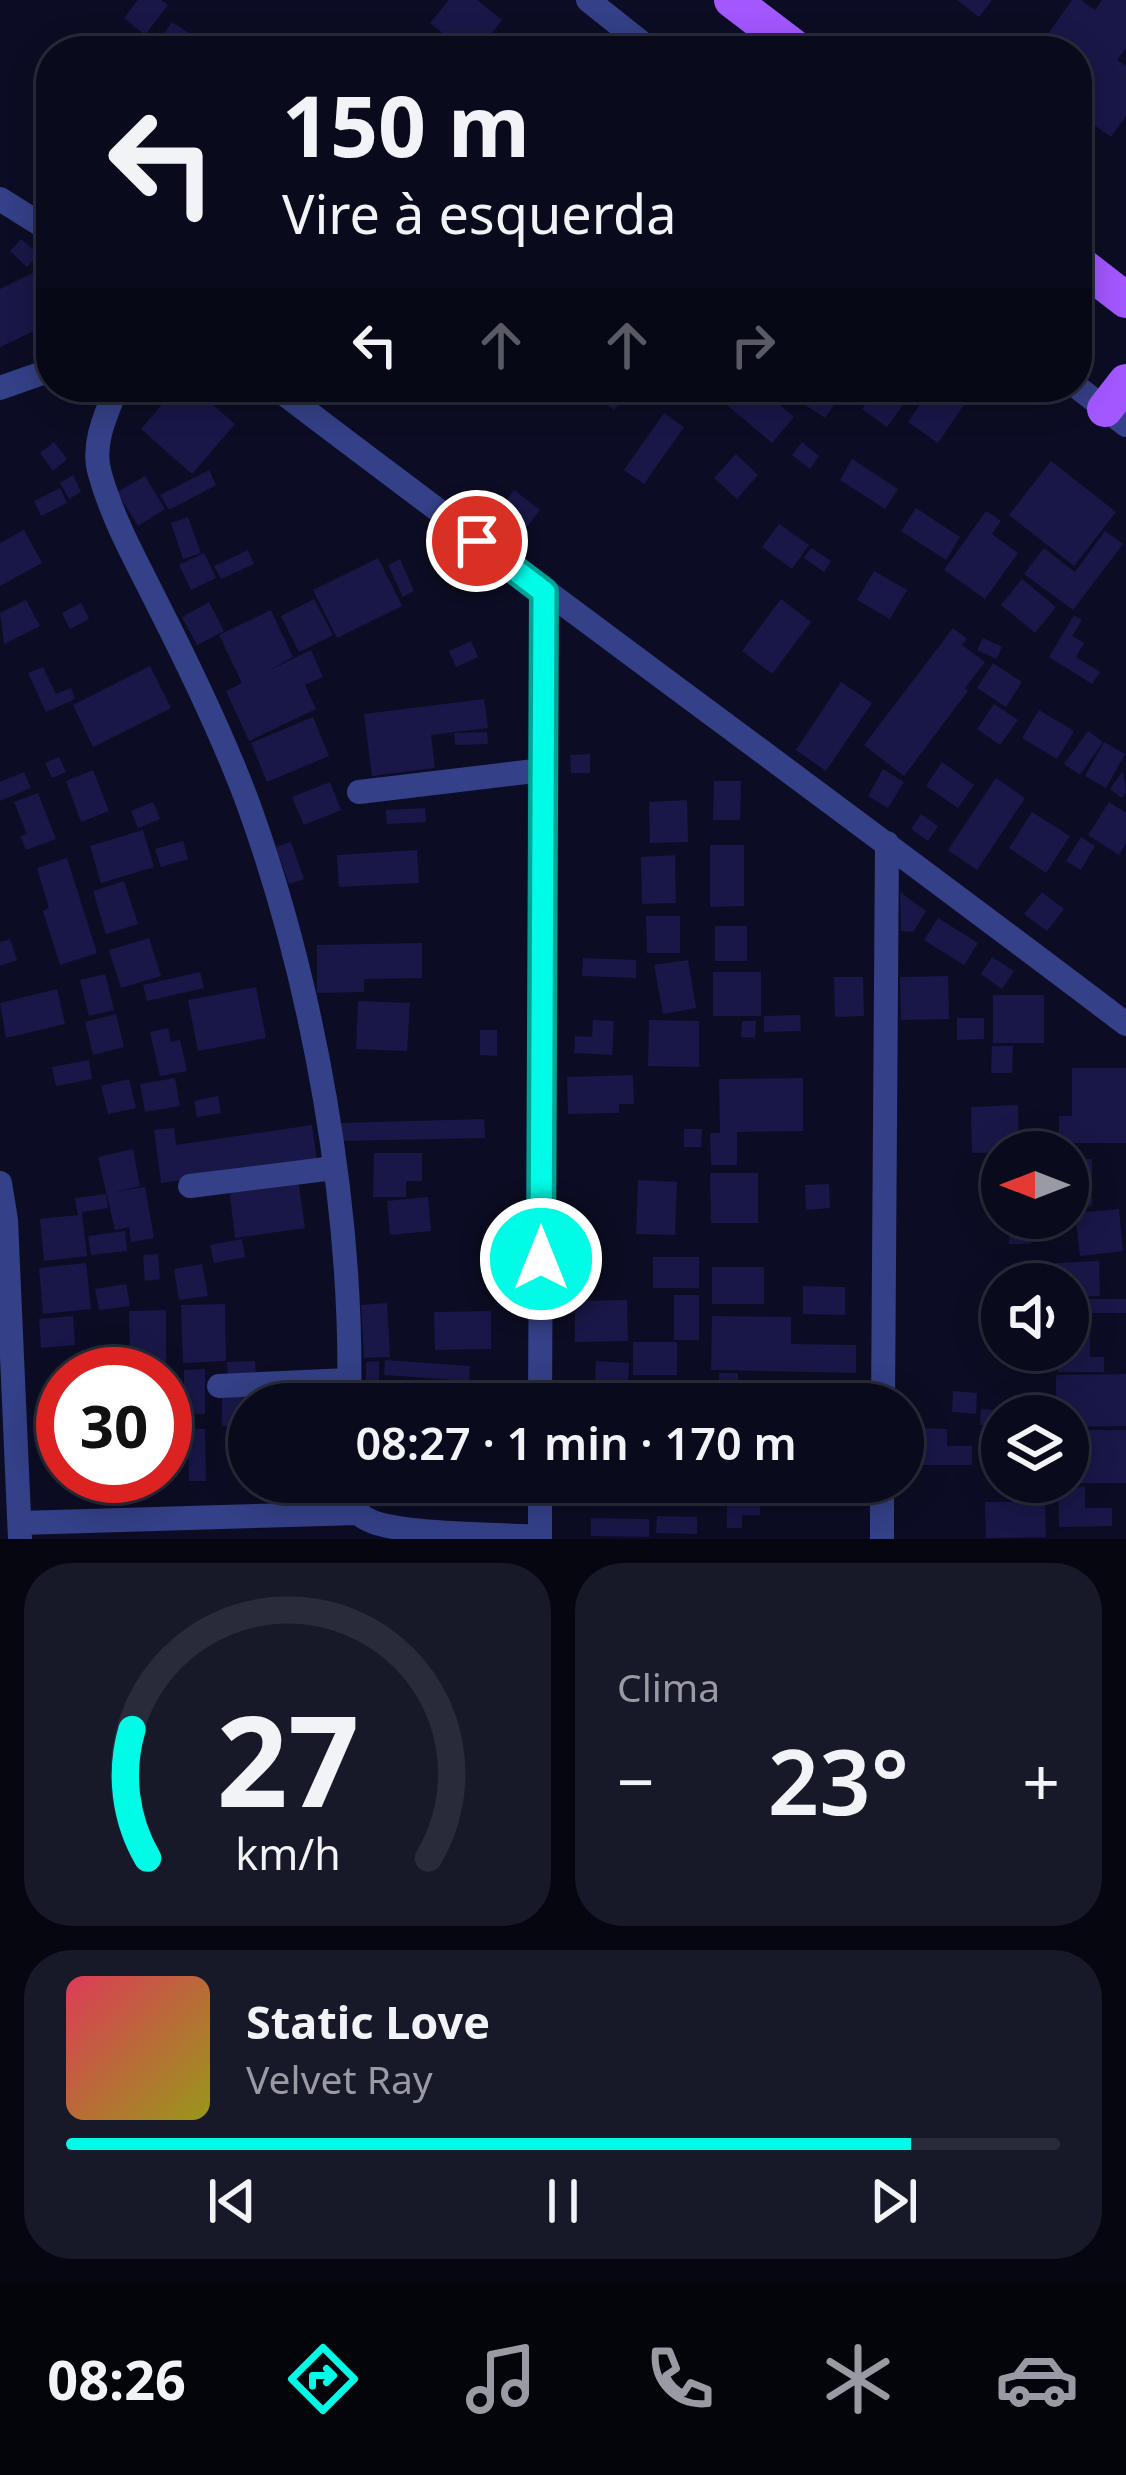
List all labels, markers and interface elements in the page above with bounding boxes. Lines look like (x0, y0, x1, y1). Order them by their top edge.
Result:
text: 150 m (282, 67, 530, 182)
icon: left (84, 84, 240, 240)
text: Vire à esquerda (282, 176, 676, 250)
icon: left (342, 312, 408, 378)
icon: ahead (468, 312, 534, 378)
icon: ahead (594, 312, 660, 378)
icon: right (720, 312, 786, 378)
pin (426, 490, 528, 592)
icon: arrive (444, 508, 510, 574)
north arrow (981, 1131, 1089, 1239)
map controls (981, 1131, 1089, 1503)
position arrow (478, 1196, 604, 1322)
button: sound (981, 1263, 1089, 1371)
speed limit sign: 30 (36, 1347, 192, 1503)
button: layers (981, 1395, 1089, 1503)
text: 08:27 · 1 min · 170 m (355, 1412, 797, 1473)
text: Clima (617, 1660, 720, 1713)
text: 27 (216, 1674, 359, 1844)
text: 23° (768, 1719, 909, 1841)
text: − (617, 1735, 655, 1825)
text: + (1022, 1735, 1060, 1825)
text: km/h (235, 1823, 340, 1882)
text: Static Love (246, 1991, 490, 2052)
text: Velvet Ray (246, 2052, 433, 2105)
icon: previous (199, 2168, 265, 2234)
icon: pause (530, 2168, 596, 2234)
icon: next (861, 2168, 927, 2234)
icon: directions (281, 2337, 365, 2421)
icon: music (459, 2337, 543, 2421)
icon: phone (638, 2337, 722, 2421)
icon: climate (816, 2337, 900, 2421)
icon: car (995, 2337, 1079, 2421)
text: 08:26 (47, 2342, 186, 2416)

